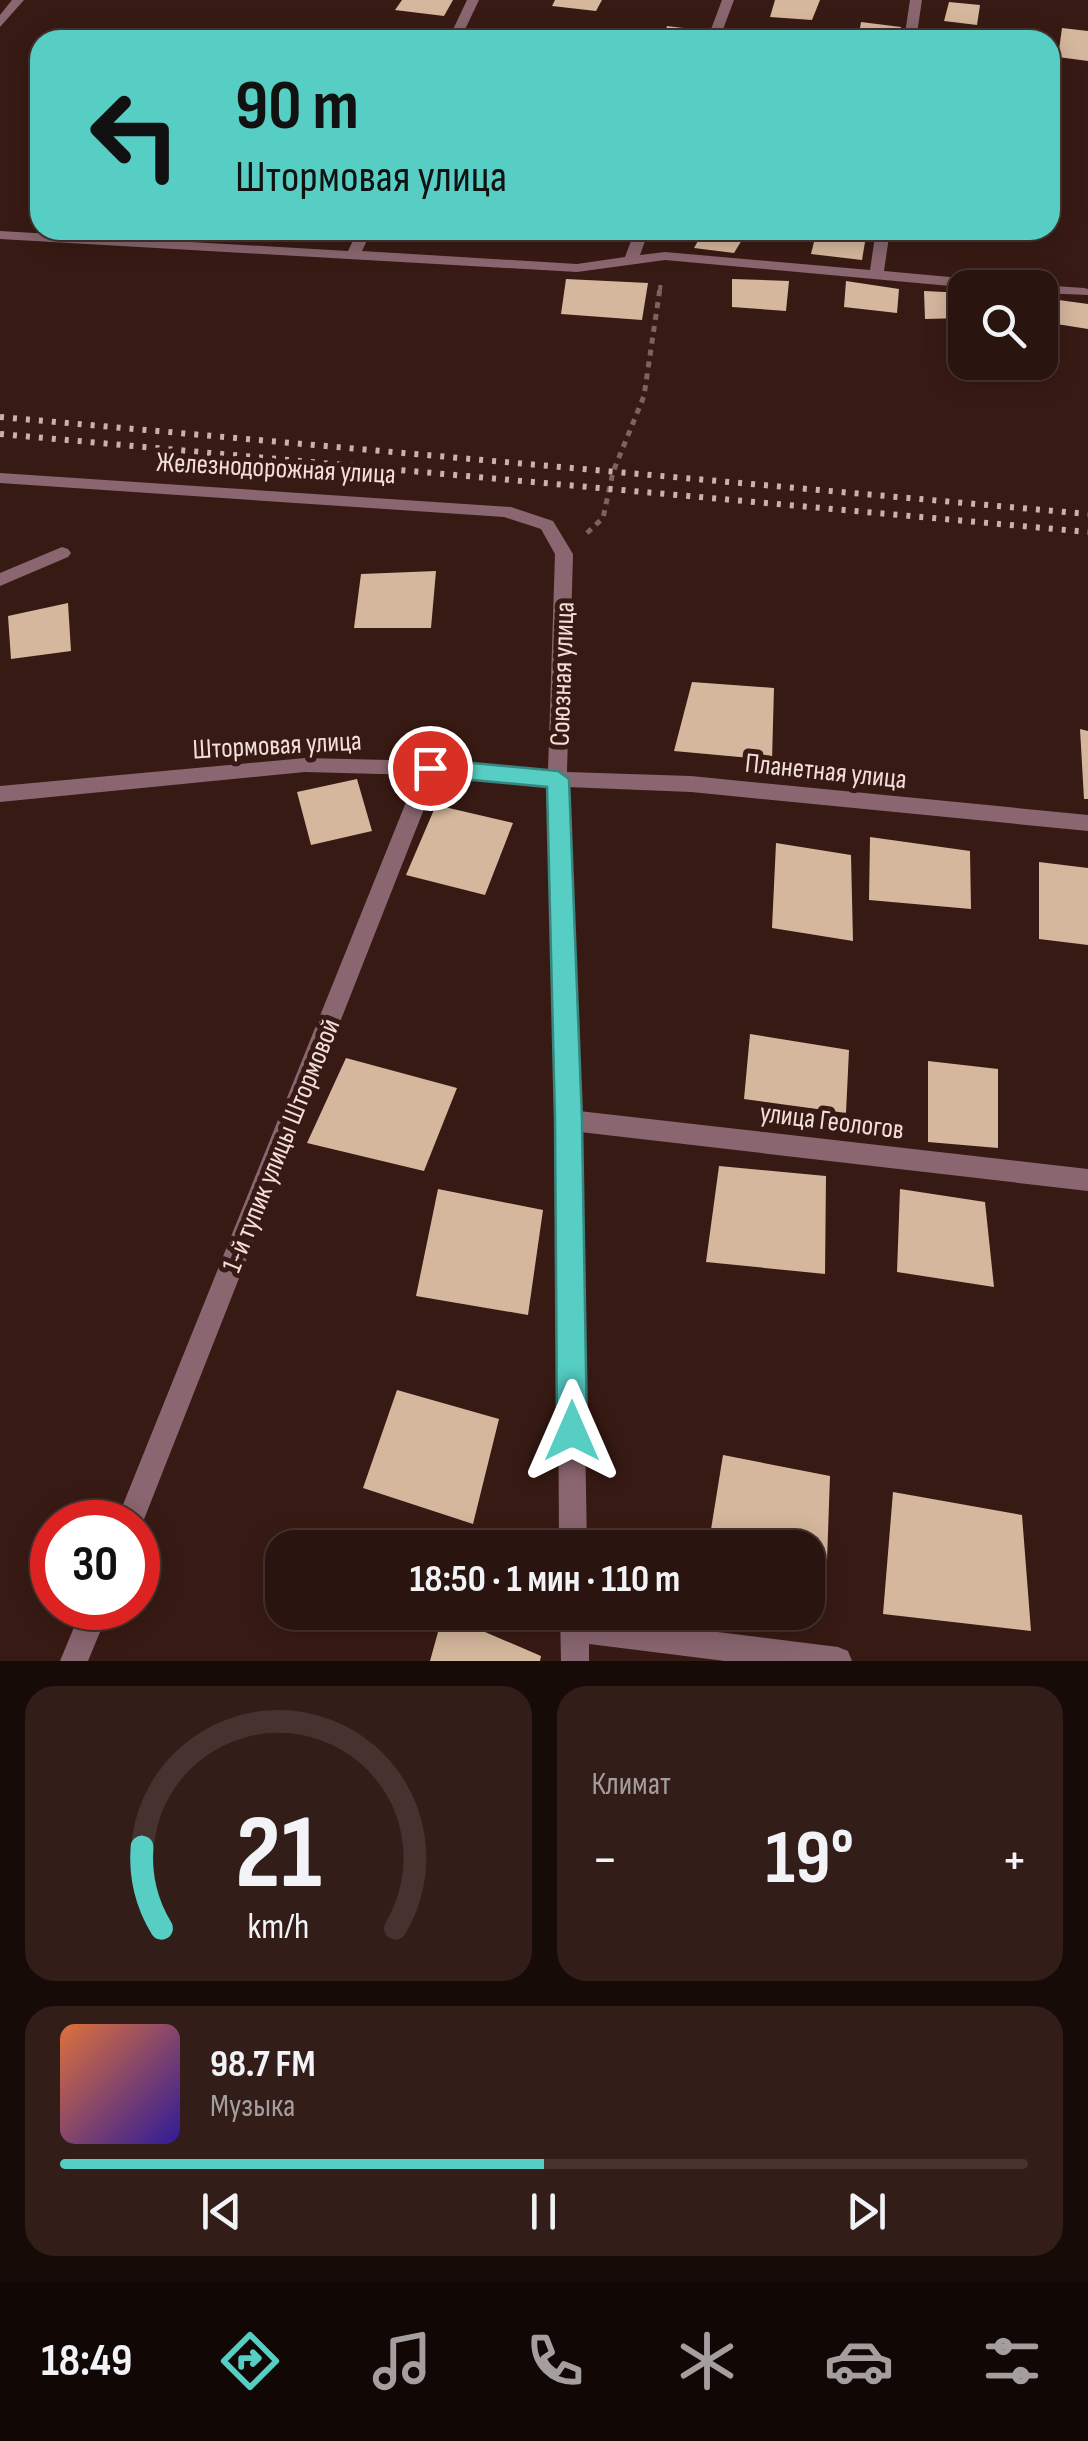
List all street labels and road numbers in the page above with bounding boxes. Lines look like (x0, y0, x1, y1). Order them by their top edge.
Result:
street label: Железнодорожная улица (155, 446, 397, 491)
street label: Союзная улица (543, 601, 582, 747)
street label: Штормовая улица (192, 725, 362, 766)
street label: Планетная улица (743, 747, 908, 796)
street label: 1-й тупик улицы Штормовой (215, 1014, 347, 1277)
street label: улица Геологов (758, 1096, 906, 1147)

